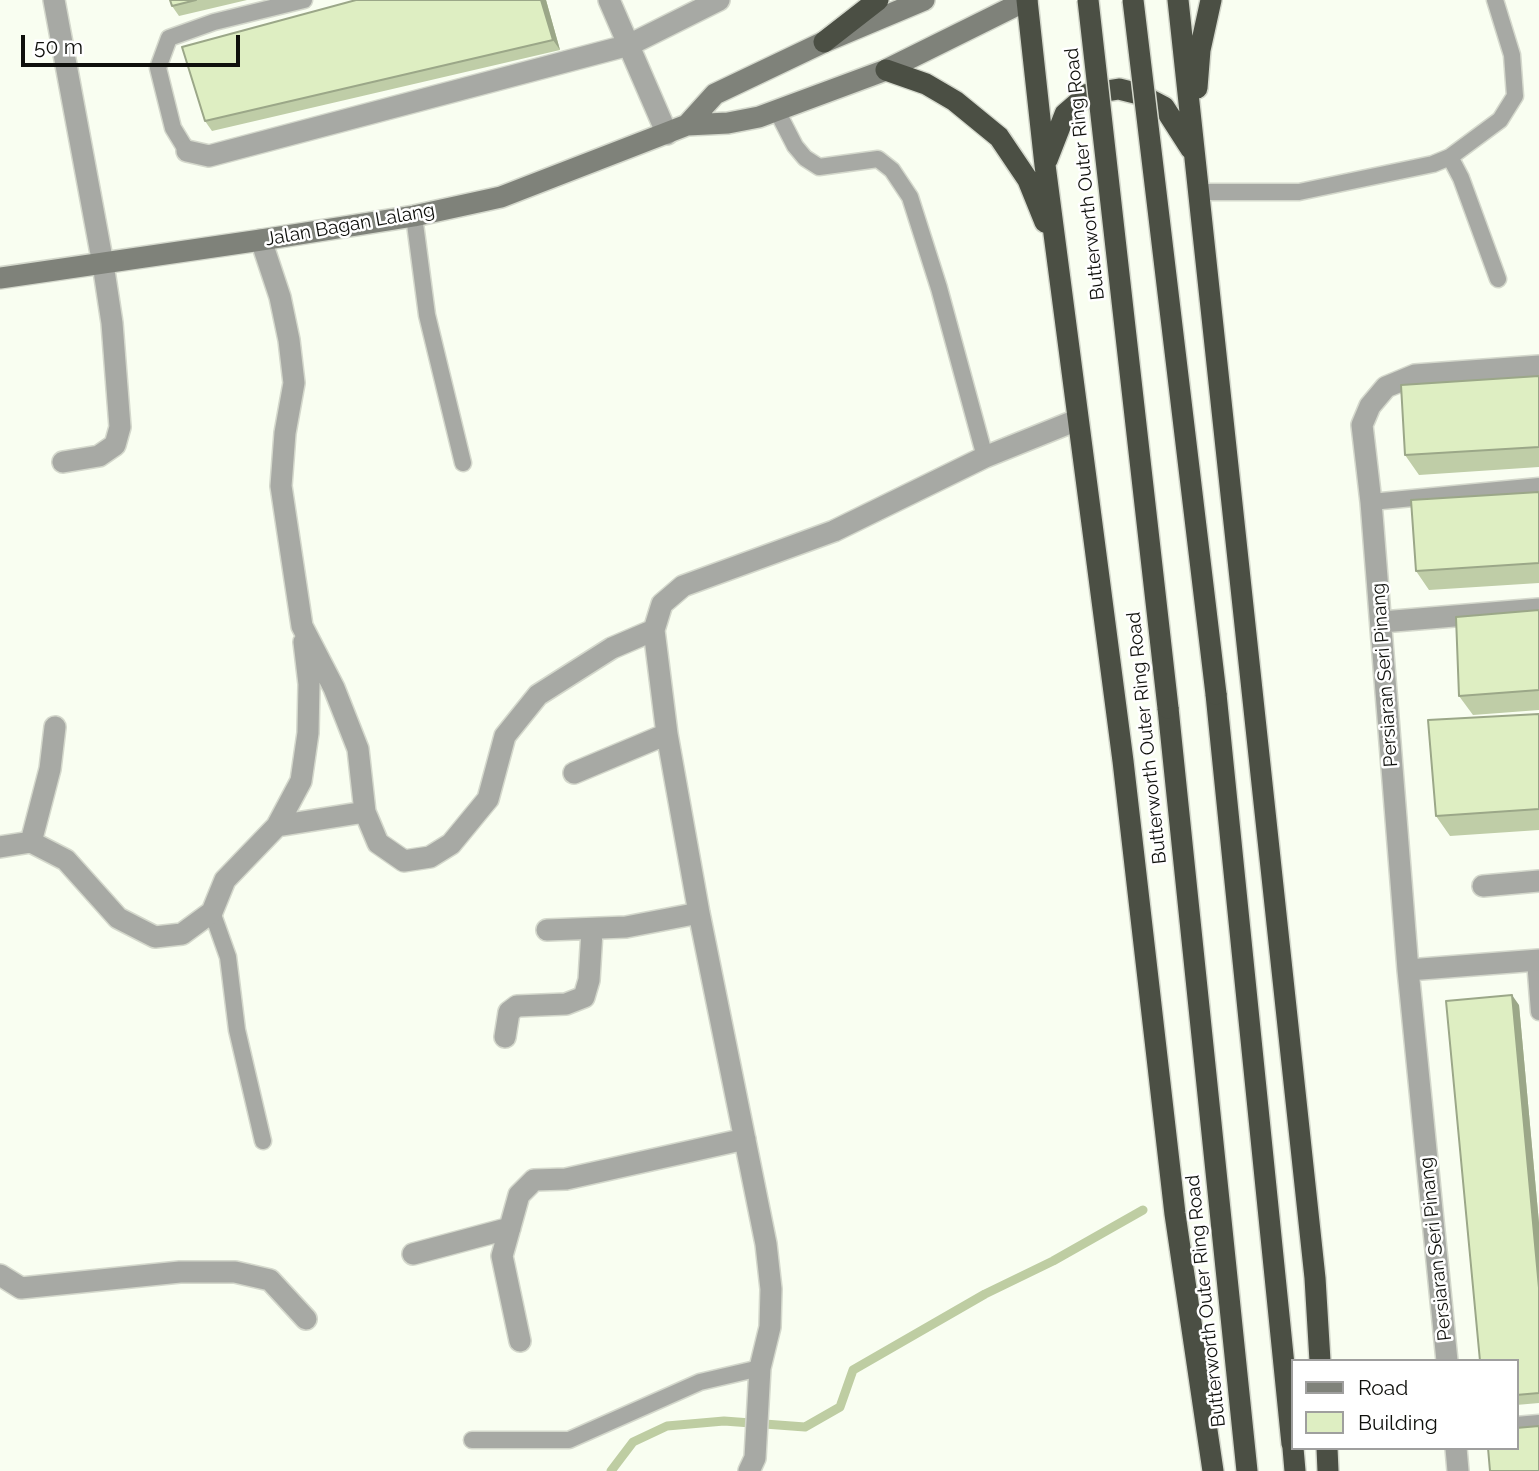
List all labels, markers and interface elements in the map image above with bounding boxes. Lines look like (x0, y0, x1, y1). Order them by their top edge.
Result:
scale bar (24, 21, 243, 65)
text: 50 m (34, 34, 83, 59)
street label: Butterworth Outer Ring Road (1060, 47, 1110, 301)
street label: Jalan Bagan Lalang (264, 199, 436, 251)
street label: Persiaran Seri Pinang (1367, 582, 1403, 768)
street label: Butterworth Outer Ring Road (1122, 611, 1172, 865)
street label: Persiaran Seri Pinang (1415, 1156, 1457, 1342)
street label: Butterworth Outer Ring Road (1181, 1174, 1231, 1428)
legend (1290, 1359, 1518, 1450)
text: Road (1358, 1375, 1408, 1400)
text: Building (1358, 1410, 1438, 1435)

